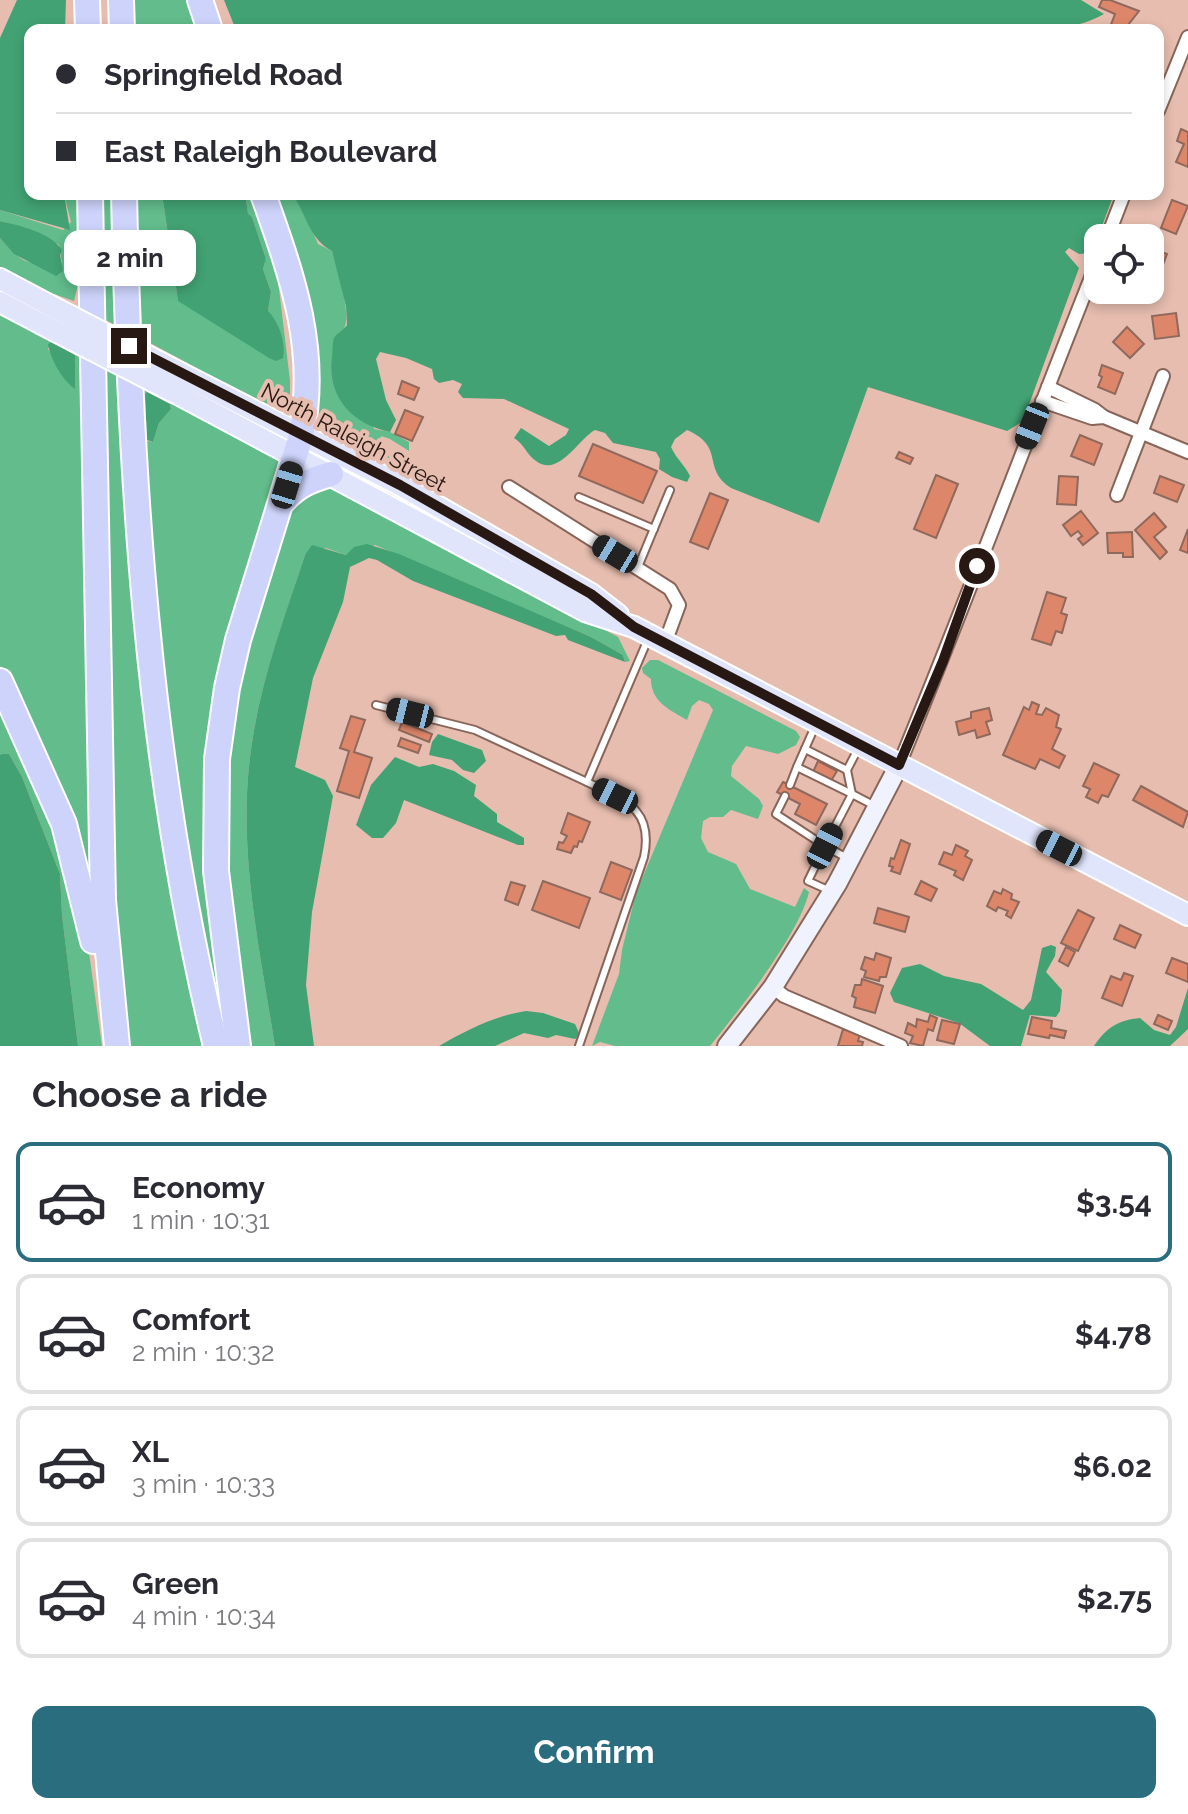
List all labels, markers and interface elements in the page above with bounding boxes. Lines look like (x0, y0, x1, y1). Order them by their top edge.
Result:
text: Springfield Road (104, 57, 343, 92)
text: East Raleigh Boulevard (104, 134, 437, 169)
map controls (1084, 224, 1164, 304)
button: locate (1084, 224, 1164, 304)
callout: 2 min (63, 230, 195, 286)
text: 2 min (96, 243, 164, 273)
route end (111, 328, 147, 364)
street label: North Raleigh Street (257, 377, 452, 497)
car (1012, 399, 1052, 453)
car (269, 459, 305, 511)
car (588, 531, 642, 577)
route start (959, 548, 995, 584)
car (384, 696, 436, 730)
car (588, 775, 642, 817)
car (803, 819, 847, 873)
car (1032, 826, 1086, 870)
text: Choose a ride (32, 1073, 267, 1115)
icon: car (36, 1166, 108, 1238)
text: Economy (132, 1170, 265, 1205)
text: $3.54 (1076, 1185, 1152, 1220)
text: 1 min · 10:31 (132, 1205, 270, 1235)
icon: car (36, 1298, 108, 1370)
text: Comfort (132, 1302, 251, 1337)
text: $4.78 (1075, 1317, 1152, 1352)
text: 2 min · 10:32 (132, 1337, 274, 1367)
icon: car (36, 1430, 108, 1502)
text: XL (132, 1434, 169, 1469)
text: $6.02 (1073, 1449, 1152, 1484)
text: 3 min · 10:33 (132, 1469, 275, 1499)
icon: car (36, 1562, 108, 1634)
text: Green (132, 1566, 219, 1601)
text: $2.75 (1077, 1581, 1152, 1616)
text: 4 min · 10:34 (132, 1601, 276, 1631)
button: Confirm (32, 1706, 1156, 1798)

